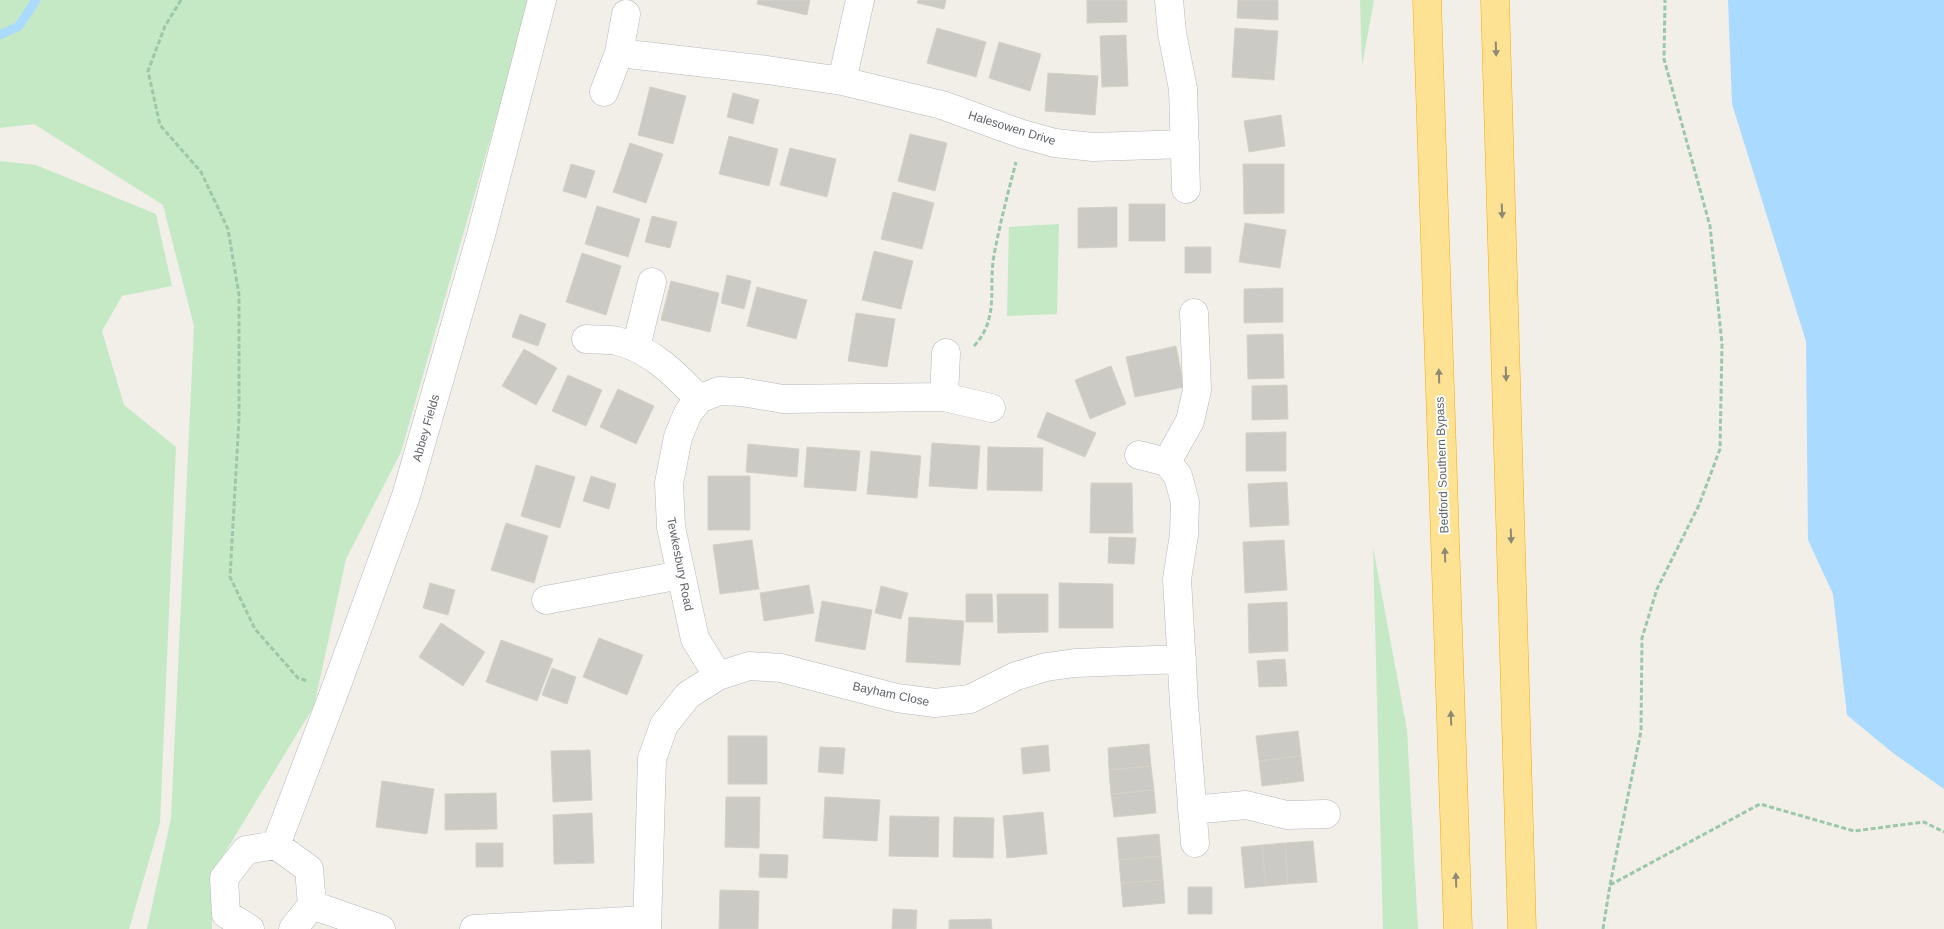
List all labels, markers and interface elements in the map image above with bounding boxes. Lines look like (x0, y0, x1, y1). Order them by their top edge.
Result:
one-way arrow (1493, 41, 1501, 57)
street label: Halesowen Drive (967, 108, 1058, 148)
one-way arrow (1498, 203, 1506, 219)
one-way arrow (1502, 366, 1510, 382)
one-way arrow (1434, 367, 1442, 383)
street label: Abbey Fields (410, 393, 442, 463)
street label: Bedford Southern Bypass (1433, 396, 1451, 534)
street label: Tewkesbury Road (664, 516, 696, 612)
one-way arrow (1507, 528, 1515, 544)
one-way arrow (1441, 547, 1449, 563)
street label: Bayham Close (851, 679, 931, 709)
one-way arrow (1446, 710, 1454, 726)
one-way arrow (1452, 872, 1460, 888)

